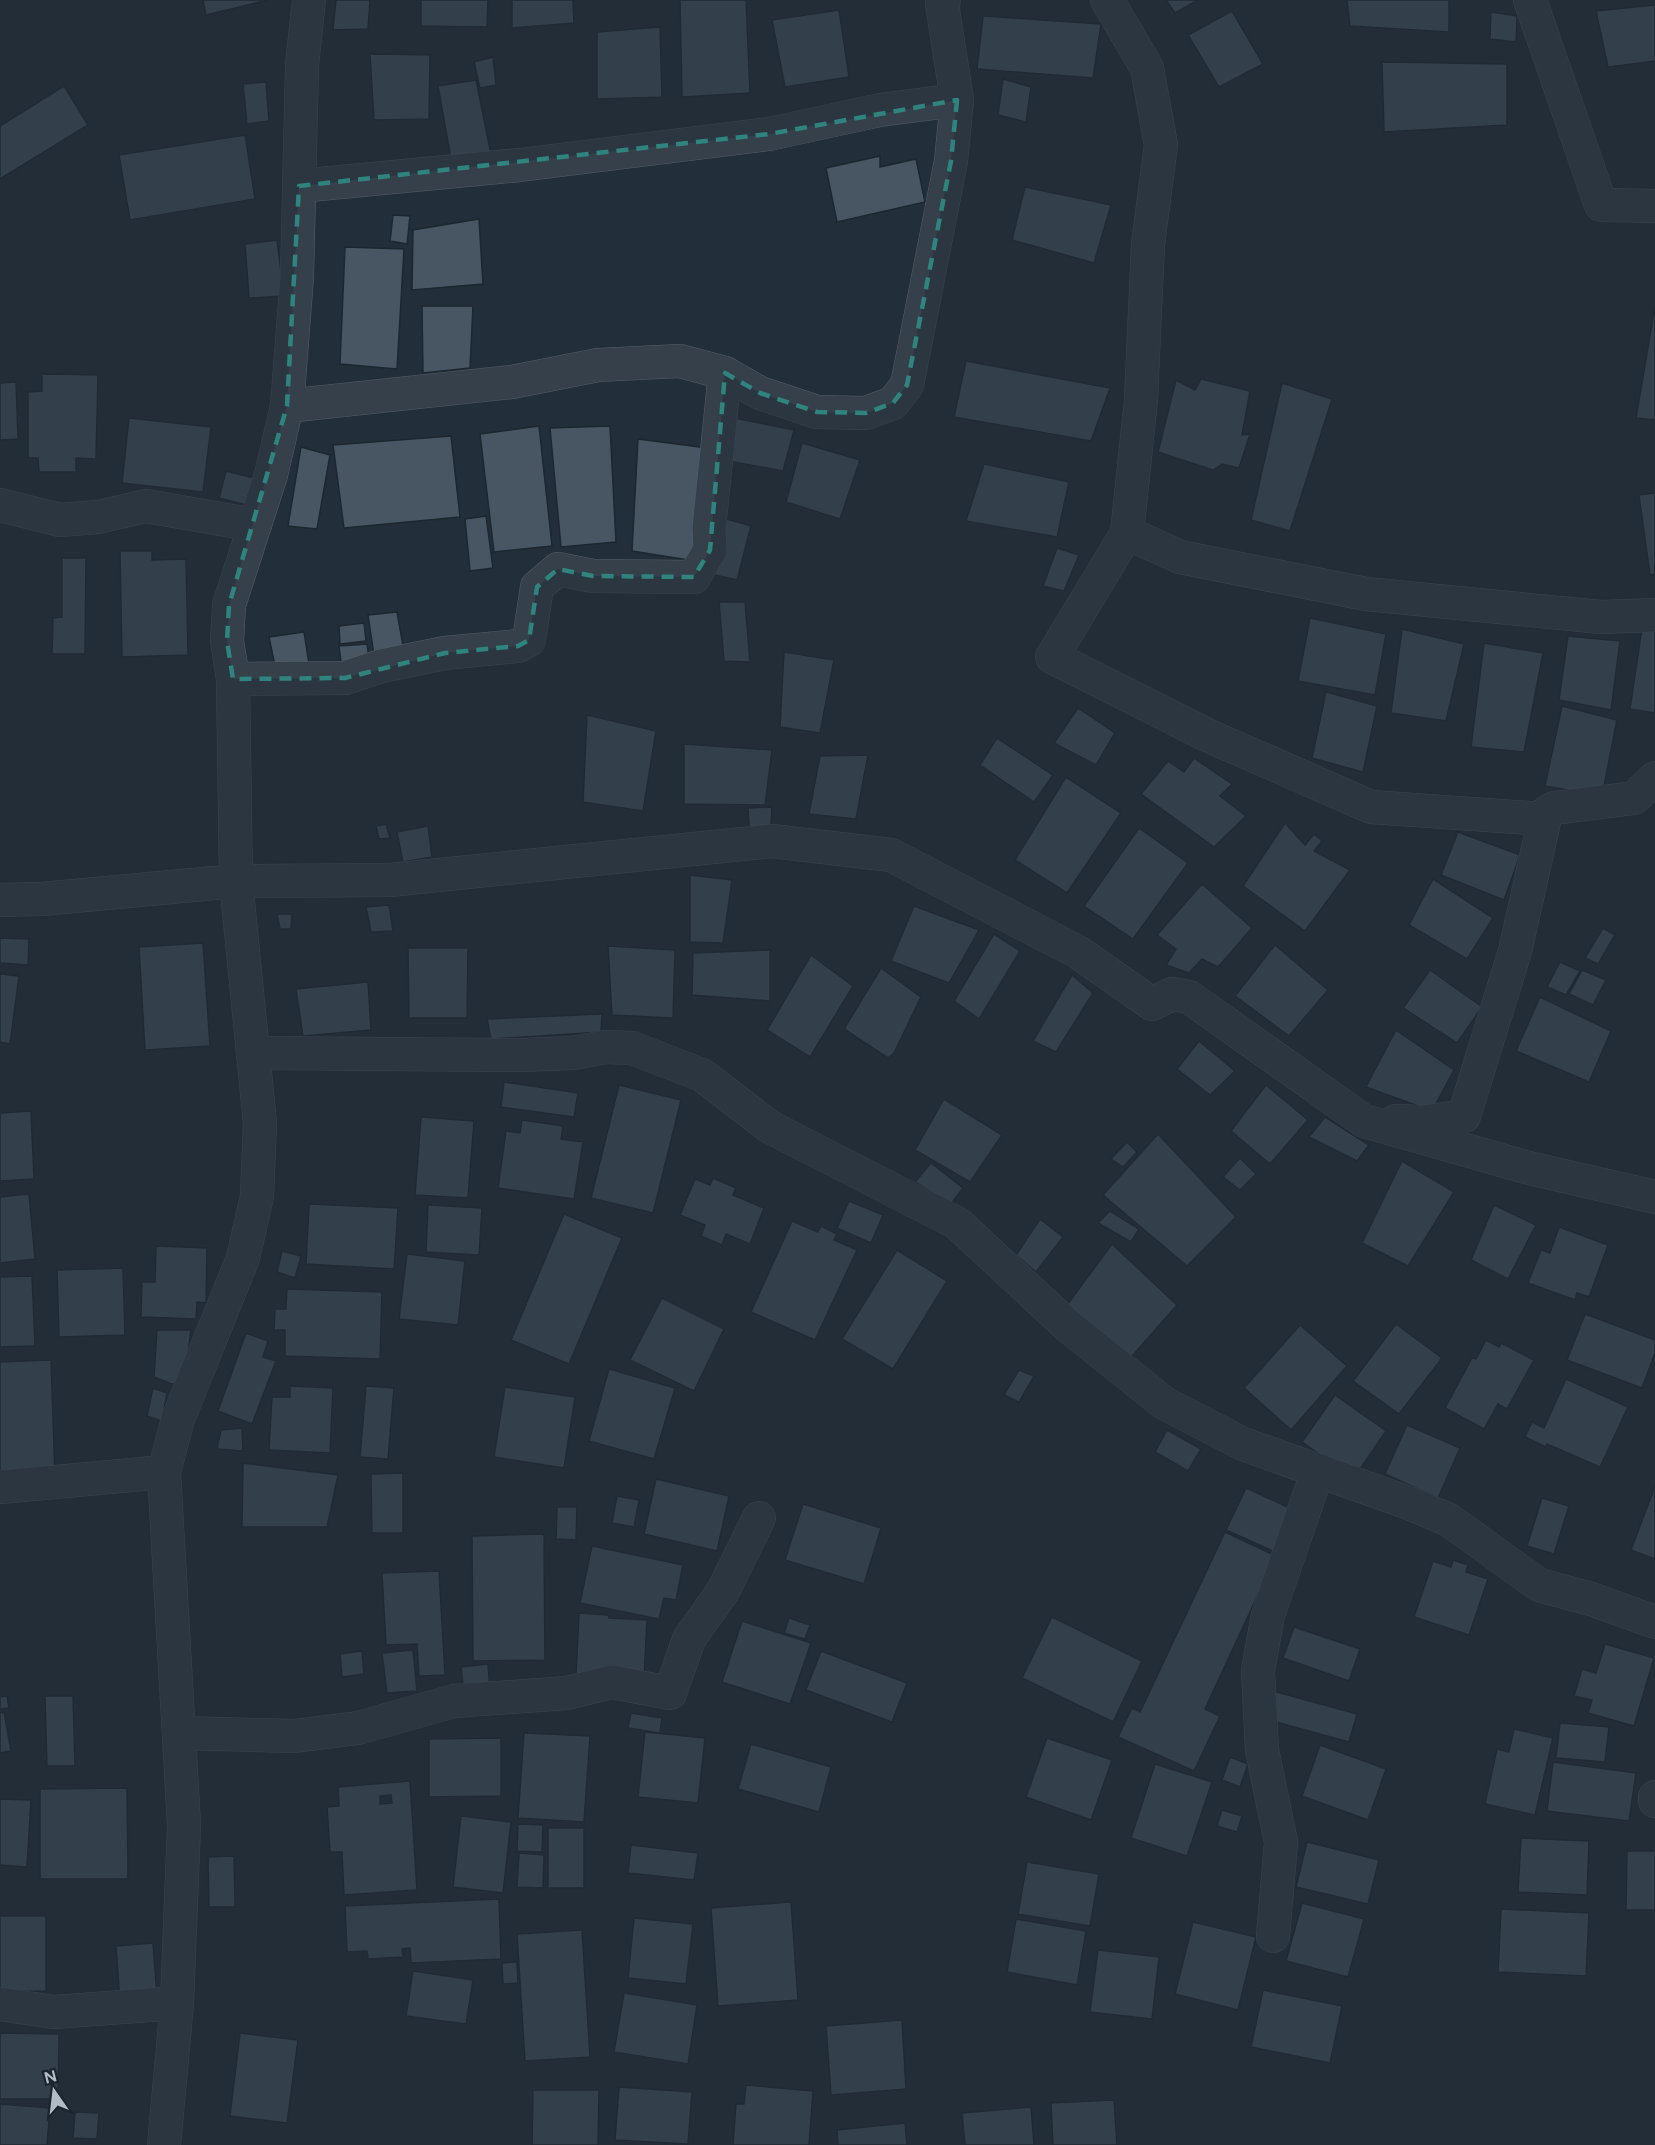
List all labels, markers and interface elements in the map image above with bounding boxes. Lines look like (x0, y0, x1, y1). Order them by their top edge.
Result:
north arrow (24, 2061, 84, 2121)
text: N (42, 2066, 59, 2088)

